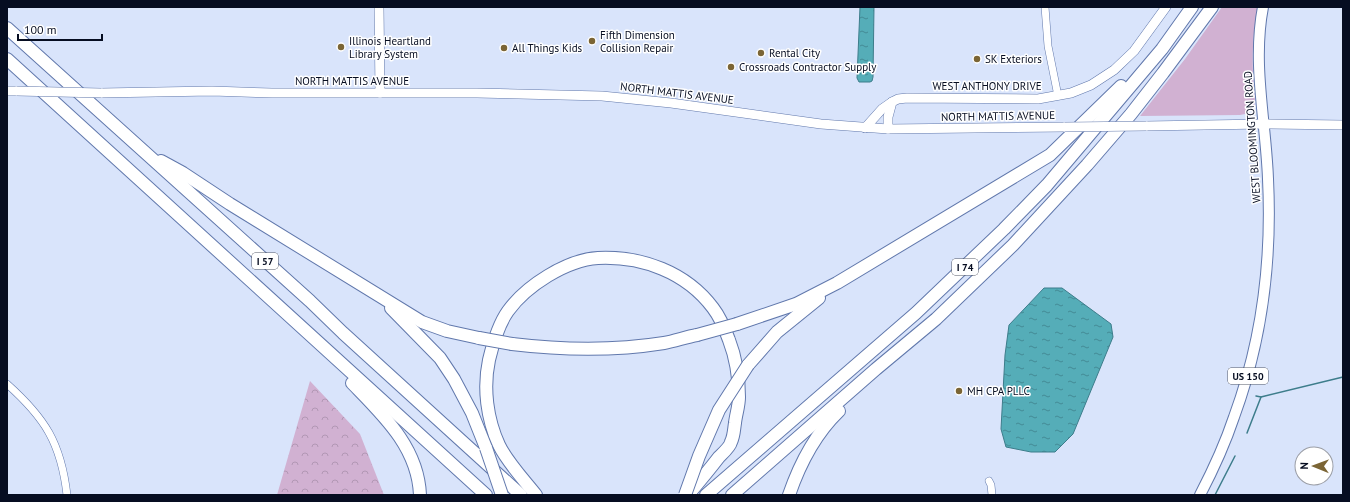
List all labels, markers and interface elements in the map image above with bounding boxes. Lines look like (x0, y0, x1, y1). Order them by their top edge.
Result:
scale bar (18, 16, 102, 42)
text: 100 m (24, 22, 57, 37)
place label: Fifth Dimension Collision Repair (600, 28, 675, 55)
place label: Illinois Heartland Library System (349, 34, 431, 61)
marker: Fifth Dimension Collision Repair (587, 36, 597, 46)
place label: All Things Kids (512, 41, 583, 55)
marker: Illinois Heartland Library System (336, 42, 346, 52)
marker: All Things Kids (499, 43, 509, 53)
place label: Rental City (769, 46, 821, 60)
marker: Rental City (756, 48, 766, 58)
place label: SK Exteriors (985, 52, 1042, 66)
marker: SK Exteriors (972, 54, 982, 64)
place label: Crossroads Contractor Supply (739, 60, 877, 74)
marker: Crossroads Contractor Supply (726, 62, 736, 72)
street label: WEST BLOOMINGTON ROAD (1240, 71, 1264, 203)
street label: NORTH MATTIS AVENUE (295, 74, 409, 88)
street label: NORTH MATTIS AVENUE (619, 79, 735, 107)
street label: WEST ANTHONY DRIVE (932, 79, 1042, 93)
street label: NORTH MATTIS AVENUE (941, 108, 1055, 124)
road number: I 57 (252, 253, 278, 269)
road number: I 74 (952, 259, 978, 275)
road number: US 150 (1228, 368, 1268, 384)
place label: MH CPA PLLC (967, 384, 1030, 398)
marker: MH CPA PLLC (954, 386, 964, 396)
north arrow (1294, 446, 1334, 486)
text: N (1297, 462, 1311, 470)

